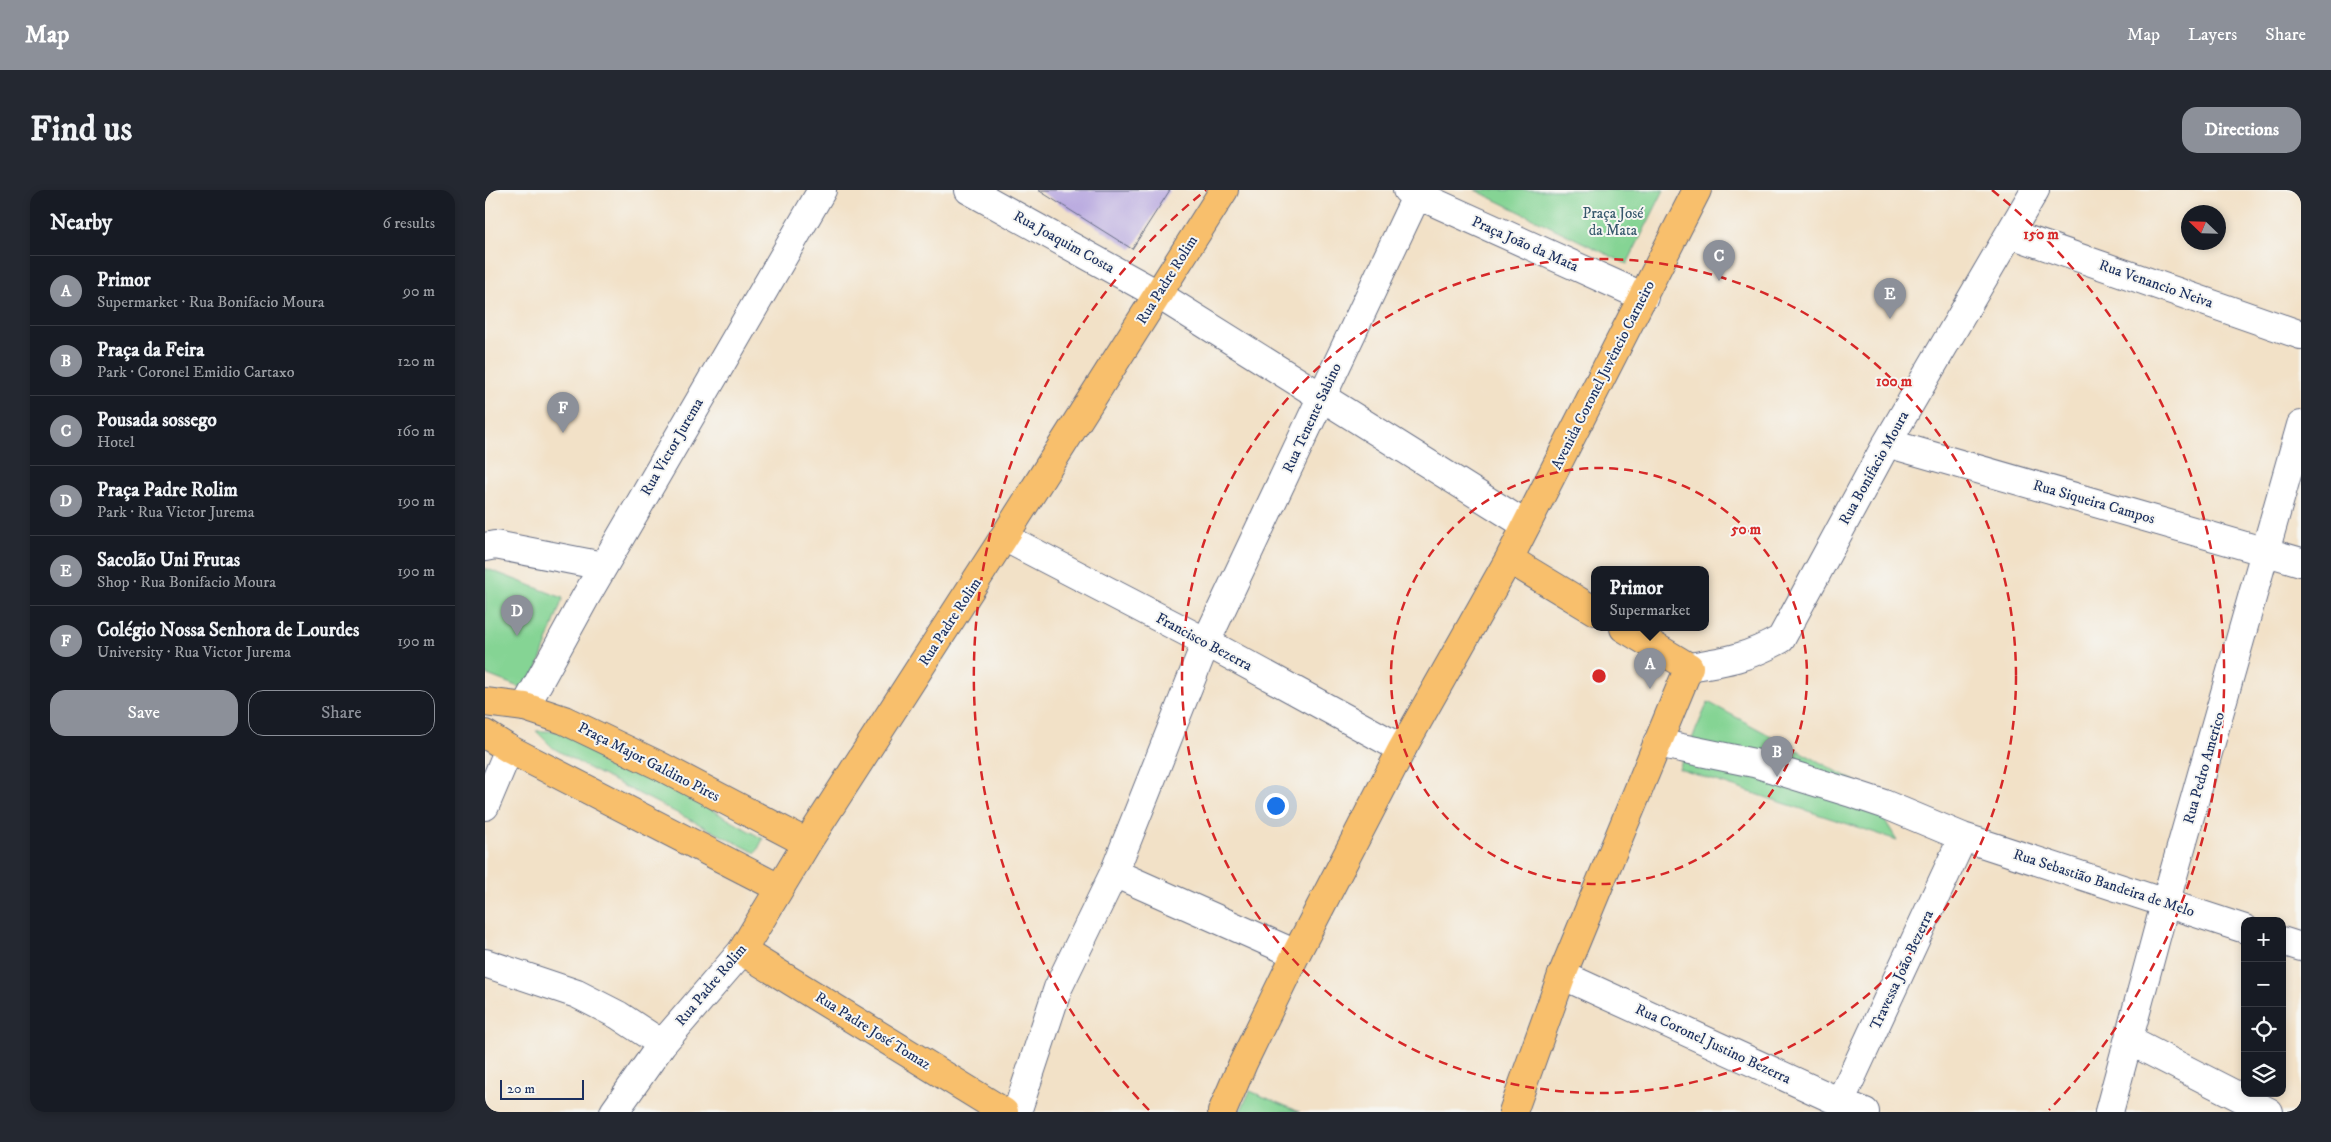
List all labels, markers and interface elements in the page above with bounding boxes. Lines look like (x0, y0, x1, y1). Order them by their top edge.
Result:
text: Map (25, 20, 69, 50)
text: Map (2127, 24, 2160, 46)
text: Layers (2188, 24, 2237, 46)
text: Share (2265, 24, 2306, 46)
button: Directions (2182, 107, 2301, 153)
text: Find us (30, 108, 132, 152)
park label: Praça José da Mata (1583, 204, 1644, 240)
north arrow (2181, 205, 2226, 250)
street label: Rua Joaquim Costa (1010, 206, 1118, 278)
text: Nearby (50, 210, 112, 236)
street label: Praça João da Mata (1469, 212, 1582, 276)
text: 6 results (382, 213, 435, 233)
text: 150 m (2023, 225, 2059, 244)
street label: Rua Padre Rolim (1132, 232, 1202, 328)
pin: C (1703, 240, 1735, 281)
street label: Rua Venancio Neiva (2096, 256, 2216, 313)
text: Primor (97, 269, 150, 292)
street label: Avenida Coronel Juvêncio Carneiro (1547, 277, 1659, 473)
pin: E (1874, 278, 1906, 319)
text: A (61, 281, 71, 301)
text: 90 m (403, 281, 435, 301)
text: Supermarket · Rua Bonifacio Moura (97, 292, 324, 312)
text: Praça da Feira (97, 339, 204, 362)
text: B (61, 351, 71, 371)
text: 120 m (397, 351, 435, 371)
street label: Rua Tenente Sabino (1278, 360, 1346, 476)
text: Park · Coronel Emidio Cartaxo (97, 362, 295, 382)
text: 100 m (1876, 372, 1913, 391)
pin: F (547, 392, 579, 433)
street label: Rua Victor Jurema (636, 394, 708, 499)
street label: Rua Bonifacio Moura (1835, 407, 1913, 528)
text: Pousada sossego (97, 409, 217, 432)
text: C (61, 421, 71, 441)
text: 160 m (397, 421, 435, 441)
text: Hotel (97, 432, 135, 452)
street label: Rua Siqueira Campos (2031, 476, 2157, 528)
text: Praça Padre Rolim (97, 479, 238, 502)
text: D (60, 491, 72, 511)
text: 190 m (397, 491, 435, 511)
text: Park · Rua Victor Jurema (97, 502, 255, 522)
text: 50 m (1730, 520, 1762, 539)
text: Sacolão Uni Frutas (97, 549, 240, 572)
text: E (60, 561, 72, 581)
text: 190 m (397, 561, 435, 581)
popup (1591, 566, 1709, 631)
text: Shop · Rua Bonifacio Moura (97, 572, 276, 592)
street label: Rua Padre Rolim (914, 574, 986, 670)
text: Primor (1610, 577, 1663, 600)
pin: D (501, 595, 533, 636)
text: Supermarket (1610, 600, 1690, 620)
street label: Francisco Bezerra (1153, 609, 1256, 676)
text: Colégio Nossa Senhora de Lourdes (97, 619, 359, 642)
text: F (61, 631, 71, 651)
text: 190 m (397, 631, 435, 651)
text: University · Rua Victor Jurema (97, 642, 291, 662)
pin: A (1634, 648, 1666, 689)
centre of rings (1590, 667, 1608, 685)
button: Save (50, 690, 238, 736)
button: Share (248, 690, 435, 736)
street label: Rua Pedro Americo (2179, 710, 2229, 826)
street label: Praça Major Galdino Pires (575, 718, 723, 806)
pin: B (1761, 736, 1793, 777)
your location (1263, 793, 1289, 819)
street label: Rua Sebastião Bandeira de Melo (2011, 845, 2197, 921)
street label: Travessa João Bezerra (1866, 907, 1938, 1033)
map controls (2241, 917, 2286, 1097)
button: + (2241, 917, 2286, 962)
street label: Rua Padre Rolim (671, 940, 751, 1030)
button: − (2241, 962, 2286, 1007)
street label: Rua Padre José Tomaz (812, 988, 935, 1075)
street label: Rua Coronel Justino Bezerra (1632, 1000, 1794, 1089)
button: locate (2241, 1007, 2286, 1052)
button: layers (2241, 1052, 2286, 1097)
scale bar (500, 1077, 584, 1100)
text: 20 m (507, 1080, 535, 1098)

